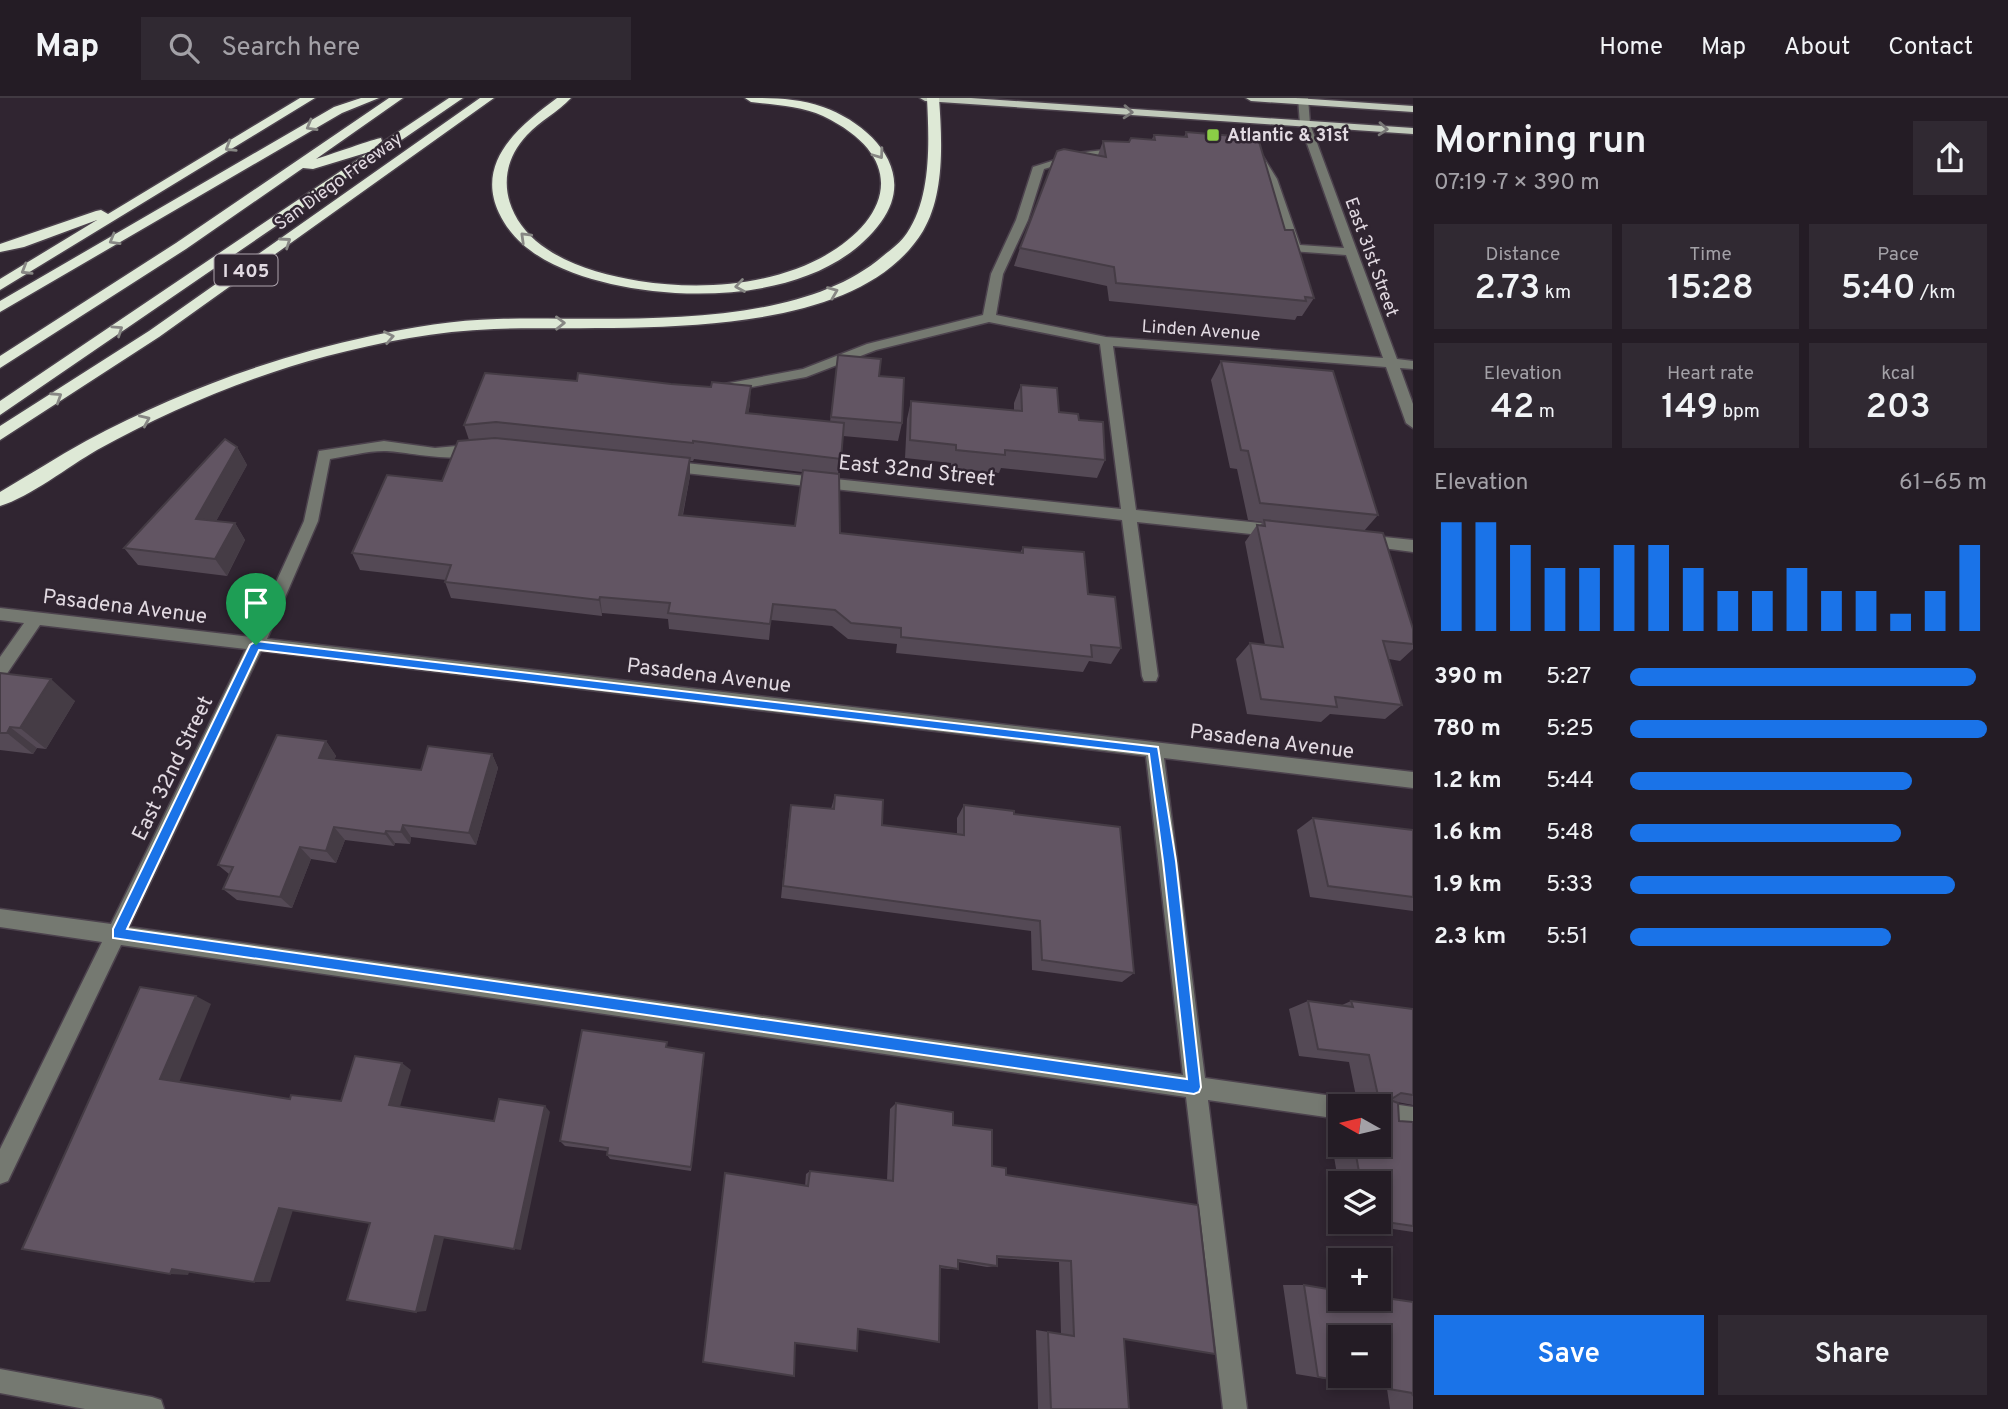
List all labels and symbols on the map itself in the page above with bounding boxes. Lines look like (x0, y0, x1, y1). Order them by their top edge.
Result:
one-way arrow (1123, 104, 1134, 119)
one-way arrow (306, 118, 318, 131)
one-way arrow (1378, 121, 1389, 136)
place label: Atlantic & 31st (1227, 125, 1349, 148)
marker: Atlantic & 31st (1205, 127, 1221, 143)
street label: San Diego Freeway (270, 128, 407, 236)
one-way arrow (224, 138, 237, 151)
one-way arrow (871, 146, 884, 159)
street label: East 31st Street (1338, 195, 1403, 320)
one-way arrow (109, 232, 122, 245)
one-way arrow (520, 233, 533, 246)
one-way arrow (278, 238, 291, 250)
road number: I 405 (215, 254, 278, 286)
one-way arrow (20, 262, 33, 275)
one-way arrow (734, 278, 746, 293)
one-way arrow (825, 286, 838, 300)
one-way arrow (555, 315, 566, 331)
street label: Linden Avenue (1141, 316, 1261, 347)
one-way arrow (110, 326, 123, 338)
one-way arrow (383, 331, 395, 346)
one-way arrow (49, 392, 62, 405)
one-way arrow (138, 414, 151, 428)
street label: East 32nd Street (837, 450, 997, 493)
pin (226, 573, 286, 645)
street label: Pasadena Avenue (41, 584, 209, 631)
street label: Pasadena Avenue (625, 653, 793, 700)
street label: East 32nd Street (127, 692, 220, 845)
street label: Pasadena Avenue (1188, 719, 1356, 766)
north arrow (1328, 1094, 1391, 1157)

